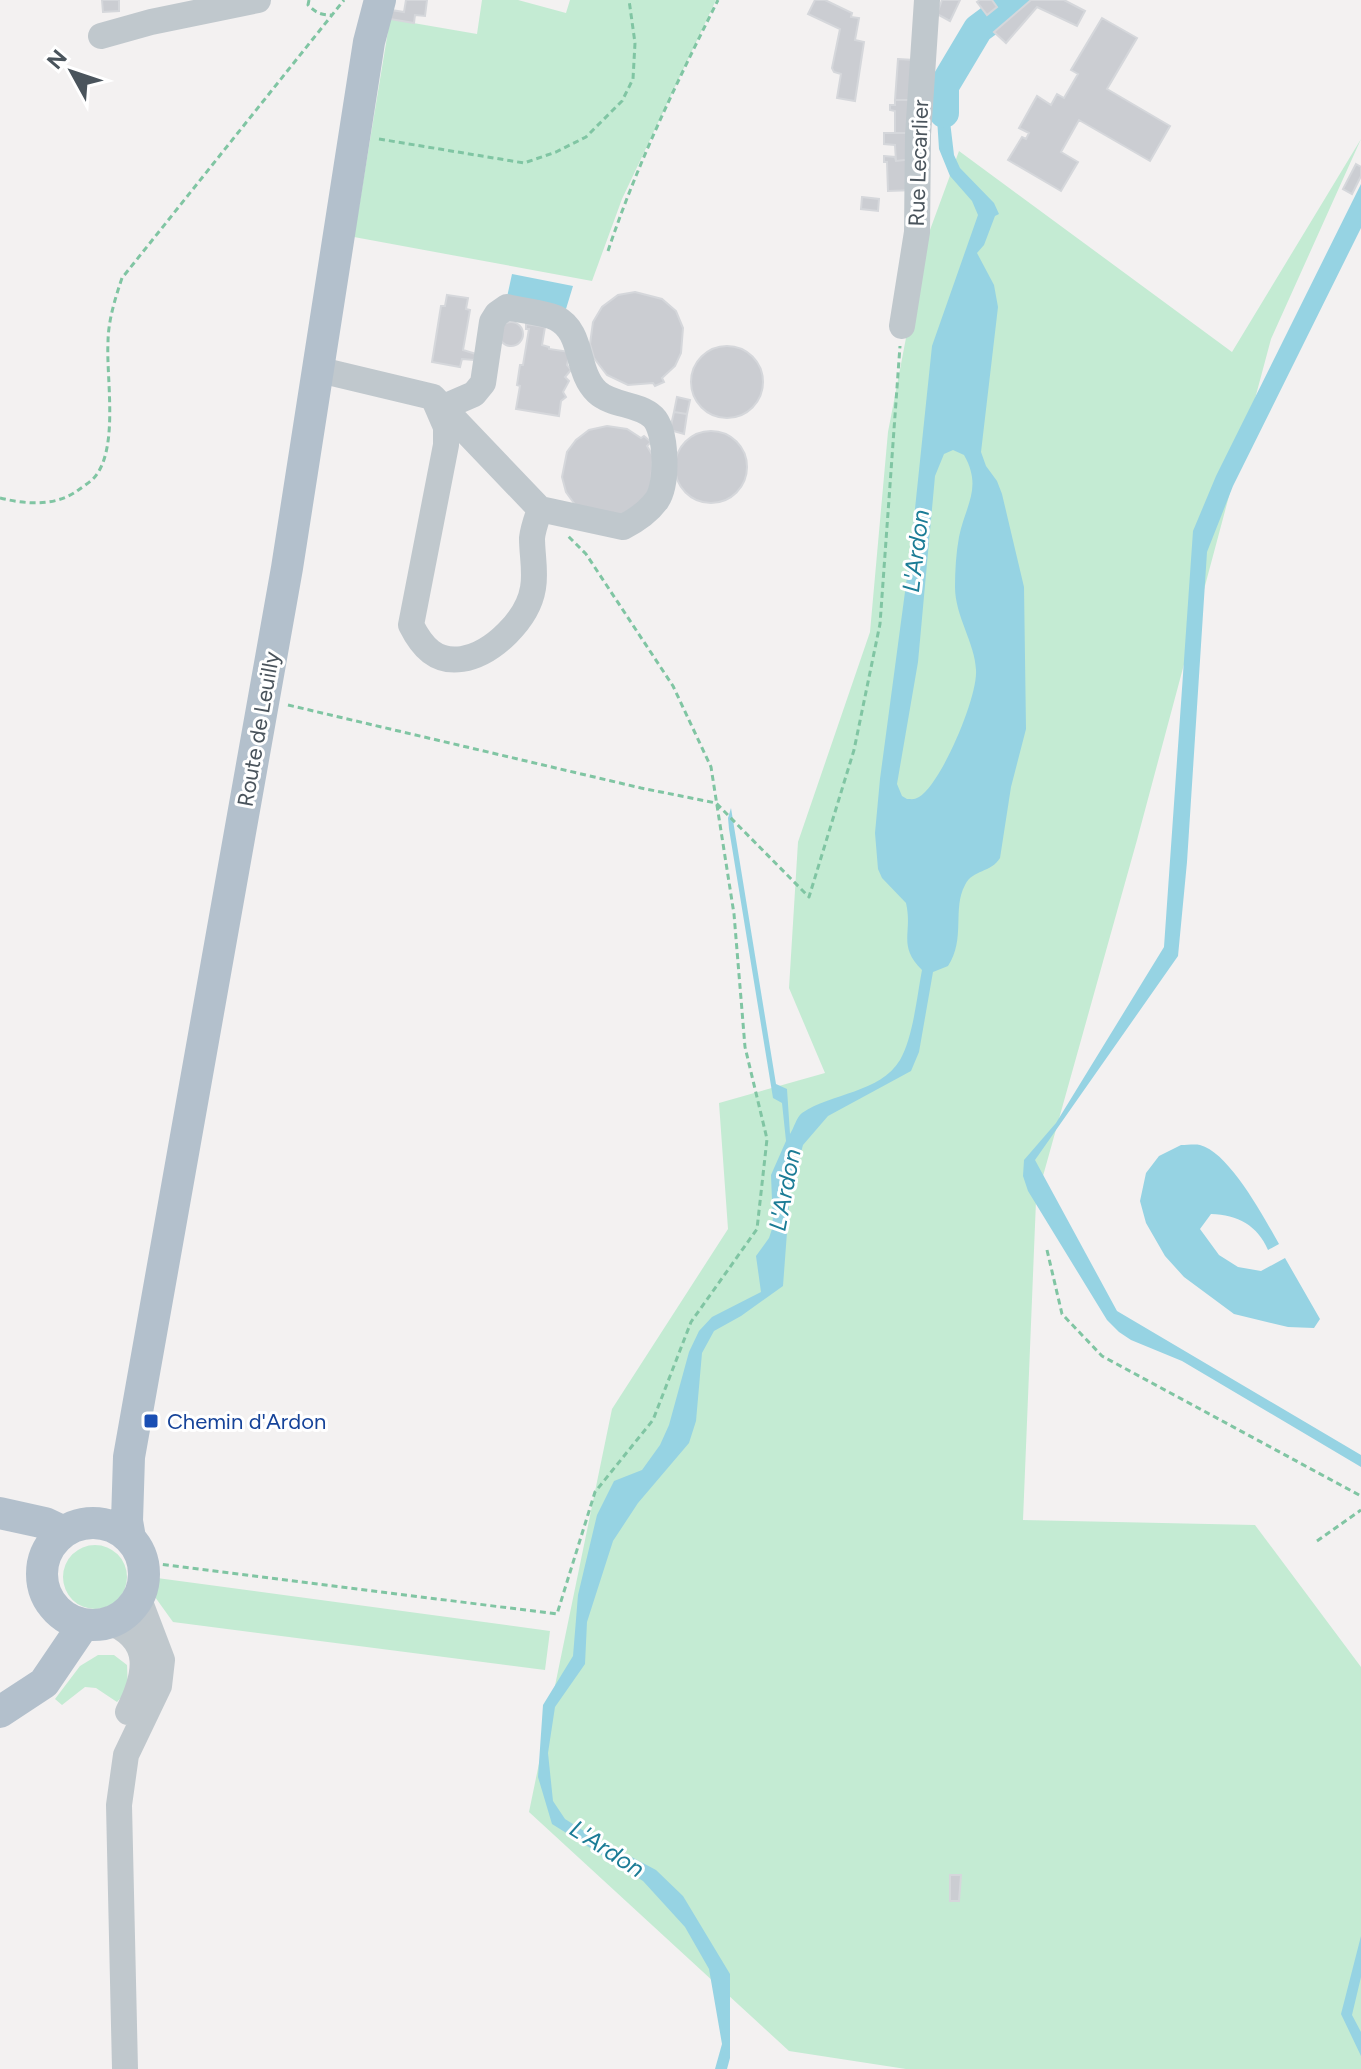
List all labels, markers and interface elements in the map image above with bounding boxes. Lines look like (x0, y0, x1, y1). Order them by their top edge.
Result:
north arrow (32, 32, 112, 112)
text: N (41, 44, 73, 75)
street label: Rue Lecarlier (903, 99, 934, 227)
water label: L'Ardon (896, 508, 935, 594)
street label: Route de Leuilly (232, 649, 285, 809)
water label: L'Ardon (762, 1146, 807, 1234)
place label: Chemin d'Ardon (167, 1408, 326, 1435)
marker: Chemin d'Ardon (142, 1412, 160, 1430)
water label: L'Ardon (564, 1814, 650, 1883)

